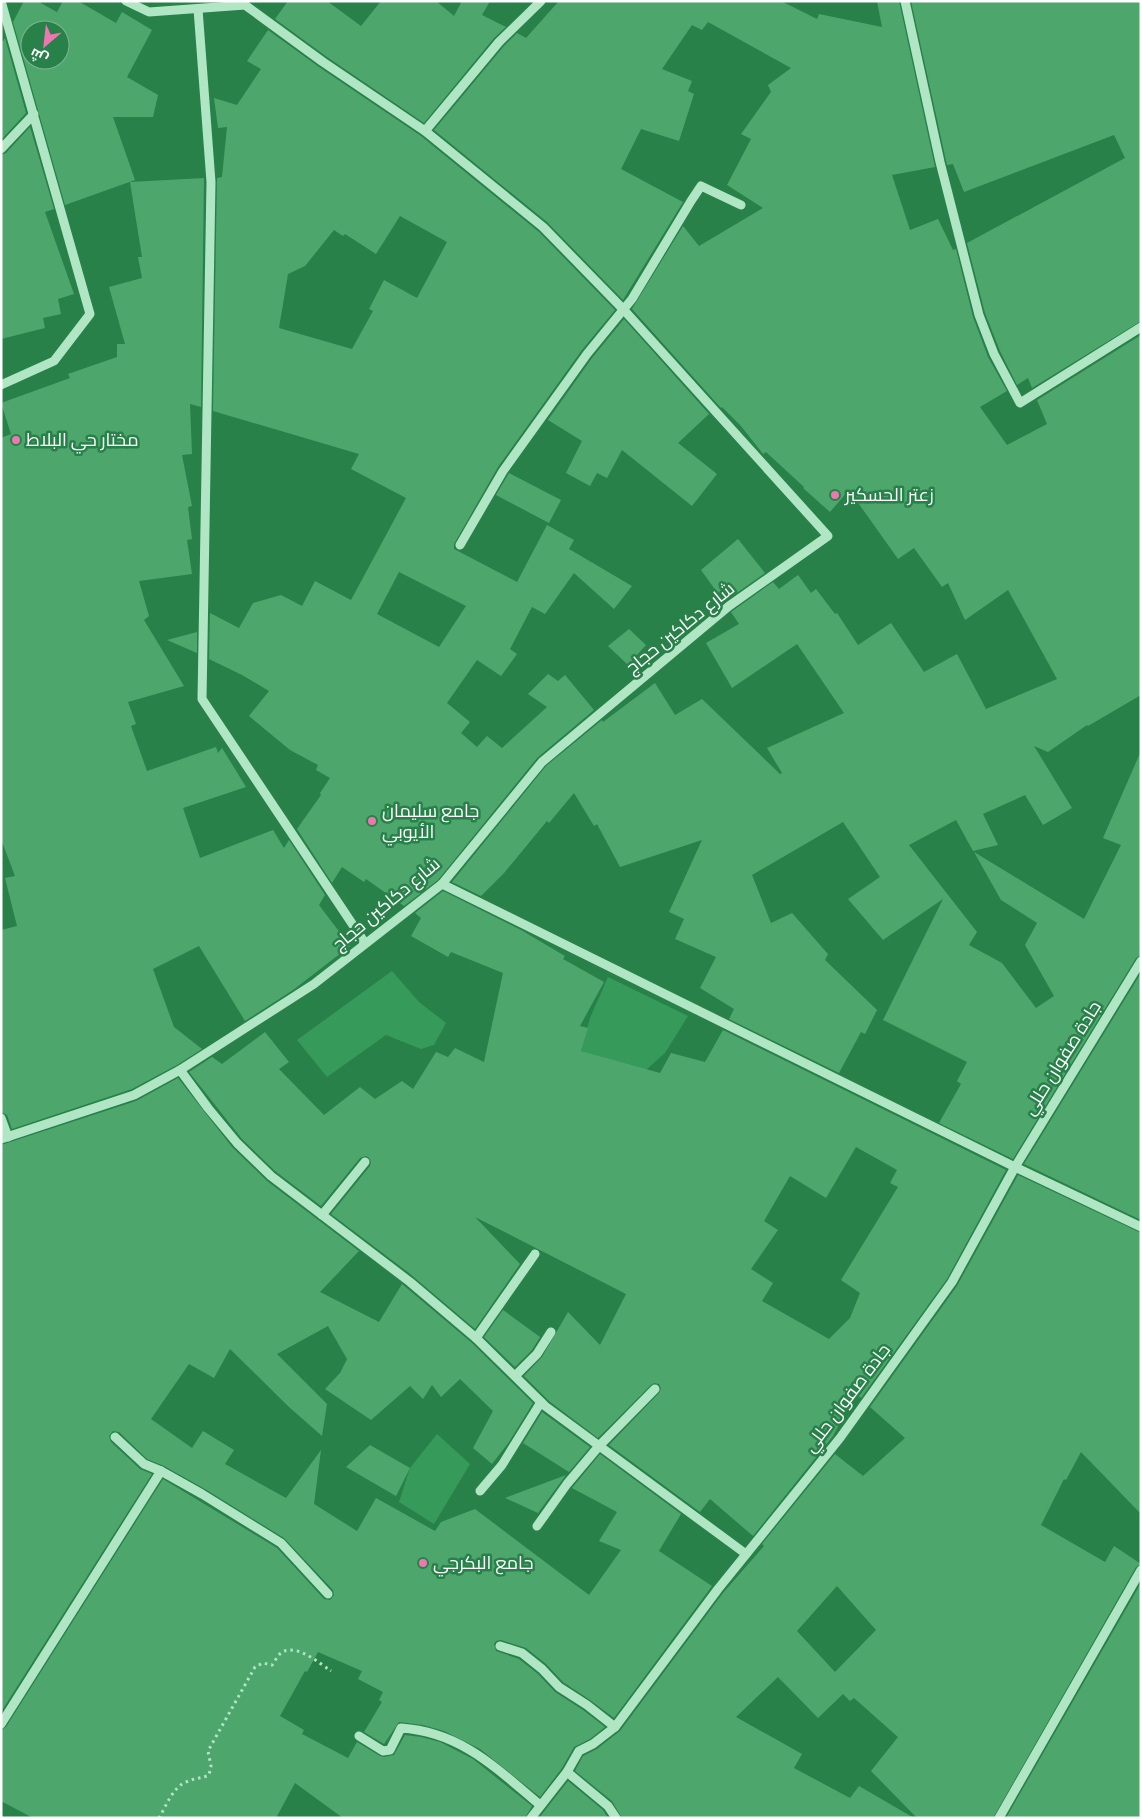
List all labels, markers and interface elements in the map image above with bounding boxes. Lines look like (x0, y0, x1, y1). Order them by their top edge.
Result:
north arrow (20, 20, 70, 70)
text: ش (27, 44, 51, 68)
place label: مختار حي البلاط (26, 429, 138, 454)
marker: مختار حي البلاط (10, 434, 22, 446)
place label: زعتر الحسكير (844, 484, 934, 506)
marker: زعتر الحسكير (829, 489, 841, 501)
street label: شارع دكاكين حجاج (621, 577, 740, 679)
place label: جامع سليمان الأيوبي (382, 800, 479, 846)
marker: جامع سليمان الأيوبي (366, 815, 378, 827)
street label: شارع دكاكين حجاج (328, 853, 445, 956)
street label: جادة صفوان حللي (1018, 997, 1108, 1121)
street label: جادة صفوان حللي (799, 1339, 897, 1458)
place label: جامع البكرجي (433, 1552, 533, 1577)
marker: جامع البكرجي (417, 1557, 429, 1569)

